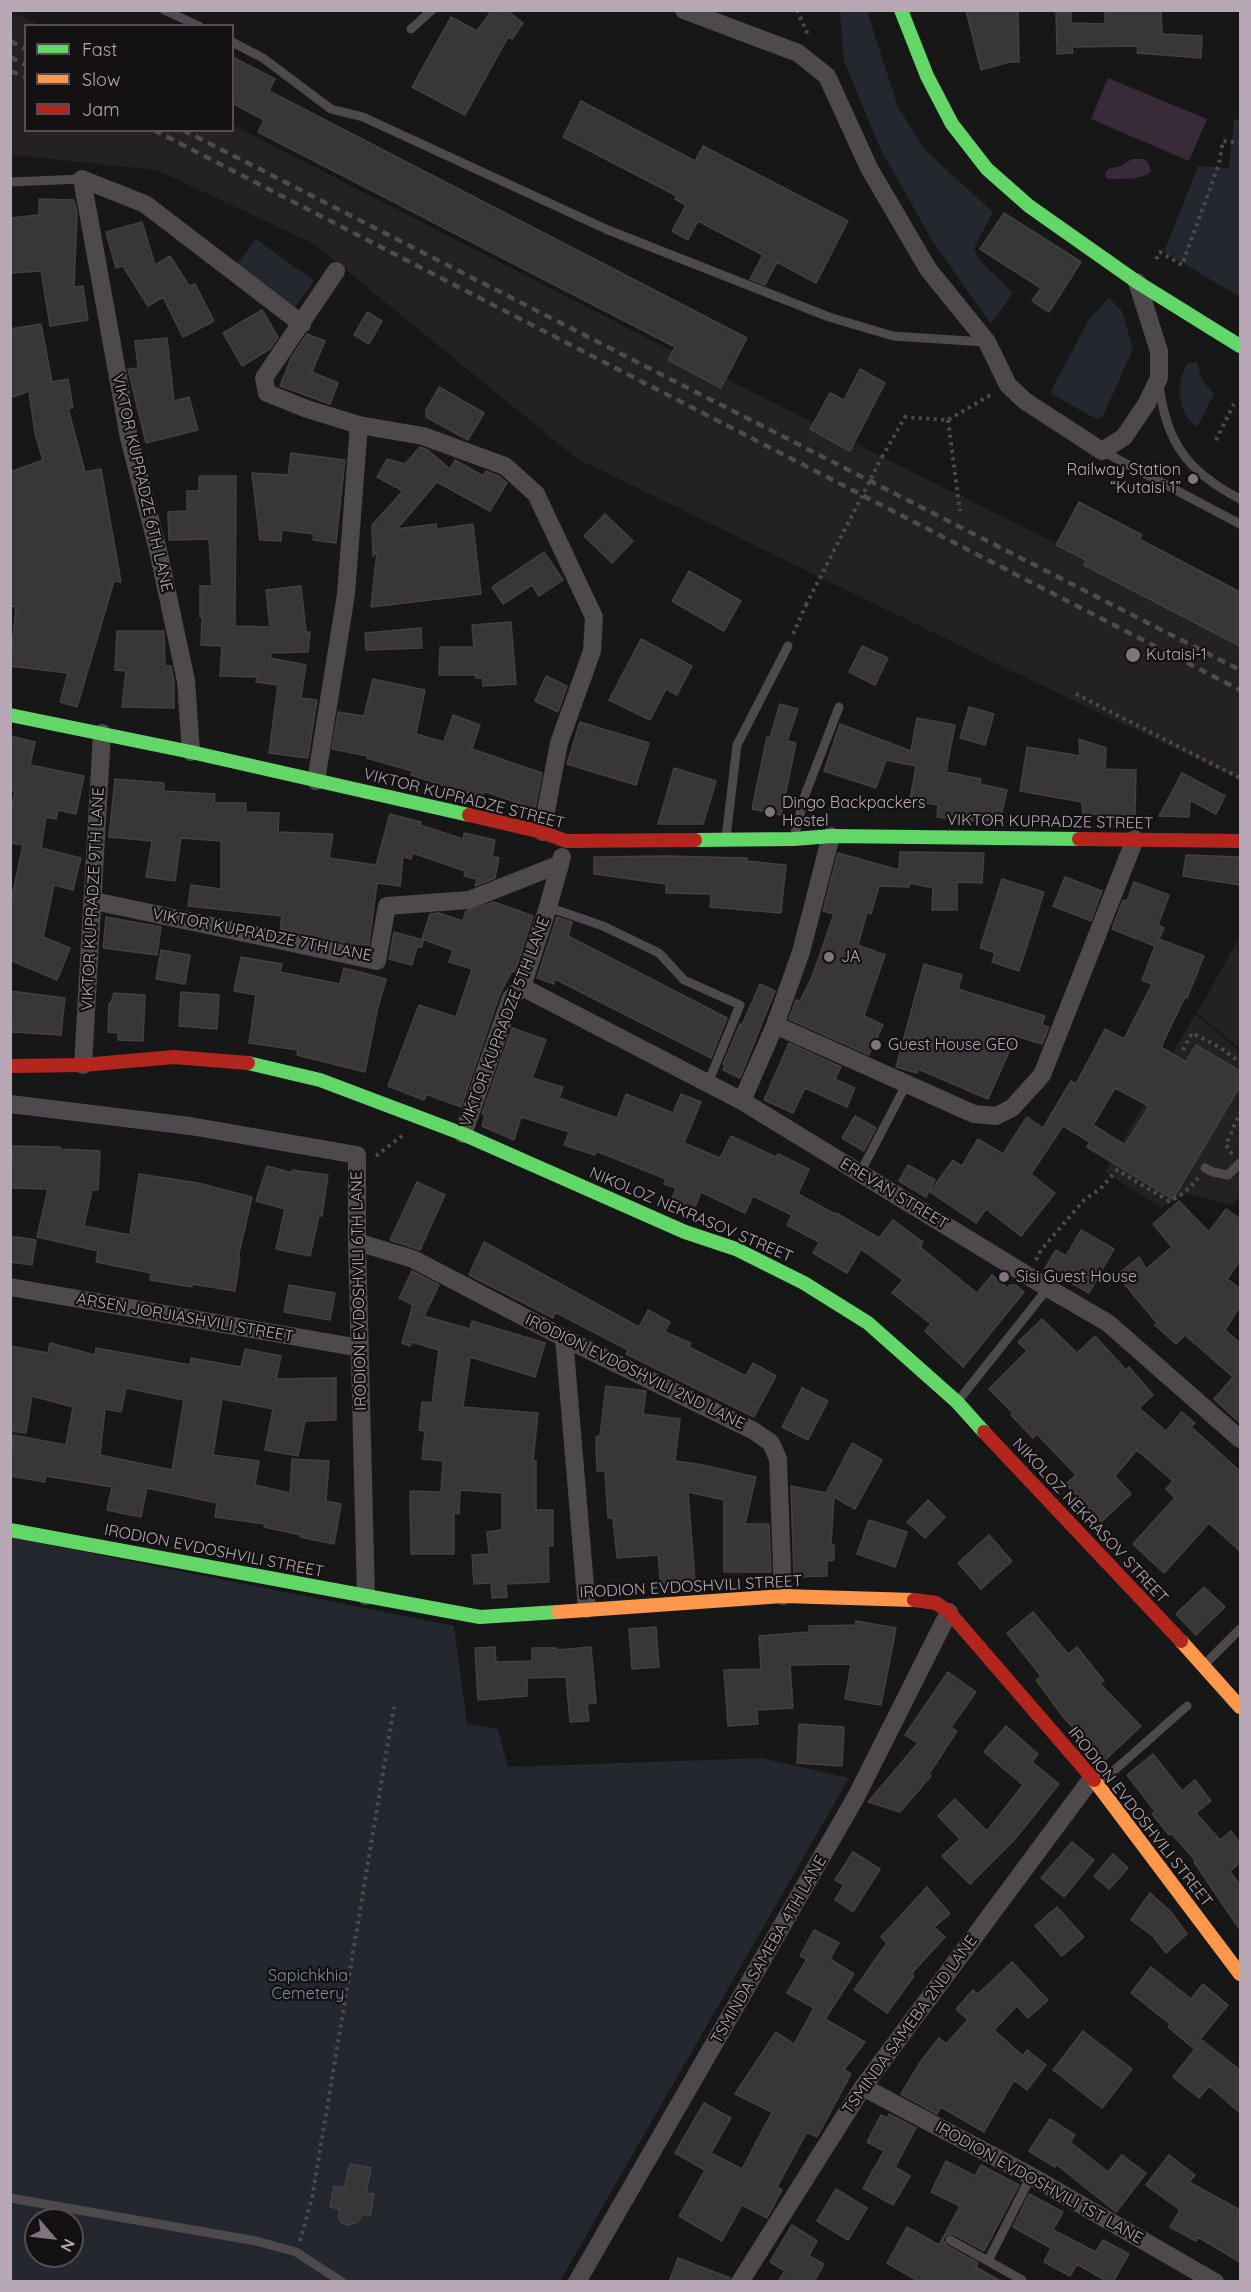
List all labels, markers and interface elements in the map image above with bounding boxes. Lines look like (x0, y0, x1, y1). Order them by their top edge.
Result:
legend (24, 24, 234, 132)
text: Fast (82, 38, 117, 61)
text: Slow (82, 68, 120, 91)
text: Jam (82, 98, 120, 121)
street label: VIKTOR KUPRADZE 6TH LANE (108, 372, 176, 594)
place label: Railway Station “Kutaisi 1” (1067, 460, 1181, 498)
marker: Railway Station “Kutaisi 1” (1186, 472, 1200, 486)
place label: Kutaisi-1 (1146, 645, 1207, 665)
marker: Kutaisi-1 (1124, 646, 1142, 664)
street label: VIKTOR KUPRADZE STREET (361, 765, 567, 833)
street label: VIKTOR KUPRADZE 9TH LANE (78, 787, 108, 1011)
place label: Dingo Backpackers Hostel (782, 793, 925, 831)
marker: Dingo Backpackers Hostel (763, 805, 777, 819)
street label: VIKTOR KUPRADZE STREET (946, 811, 1154, 833)
street label: VIKTOR KUPRADZE 7TH LANE (151, 904, 373, 966)
street label: VIKTOR KUPRADZE 5TH LANE (456, 914, 554, 1130)
place label: JA (841, 947, 860, 967)
marker: JA (822, 950, 836, 964)
place label: Guest House GEO (888, 1035, 1018, 1055)
marker: Guest House GEO (869, 1038, 883, 1052)
street label: EREVAN STREET (837, 1154, 951, 1234)
street label: NIKOLOZ NEKRASOV STREET (586, 1163, 796, 1267)
street label: IRODION EVDOSHVILI 6TH LANE (347, 1171, 371, 1411)
place label: Sisi Guest House (1016, 1267, 1137, 1287)
marker: Sisi Guest House (997, 1270, 1011, 1284)
street label: ARSEN JORJIASHVILI STREET (75, 1289, 295, 1347)
street label: IRODION EVDOSHVILI 2ND LANE (522, 1310, 748, 1434)
street label: NIKOLOZ NEKRASOV STREET (1008, 1434, 1172, 1608)
street label: IRODION EVDOSHVILI STREET (103, 1520, 325, 1582)
street label: IRODION EVDOSHVILI STREET (579, 1572, 803, 1602)
street label: IRODION EVDOSHVILI STREET (1064, 1723, 1216, 1911)
street label: TSMINDA SAMEBA 4TH LANE (707, 1853, 831, 2047)
street label: TSMINDA SAMEBA 2ND LANE (839, 1932, 981, 2118)
park label: Sapichkhia Cemetery (268, 1966, 348, 2004)
street label: IRODION EVDOSHVILI 1ST LANE (932, 2118, 1146, 2248)
north arrow (24, 2208, 84, 2268)
text: N (57, 2236, 80, 2255)

